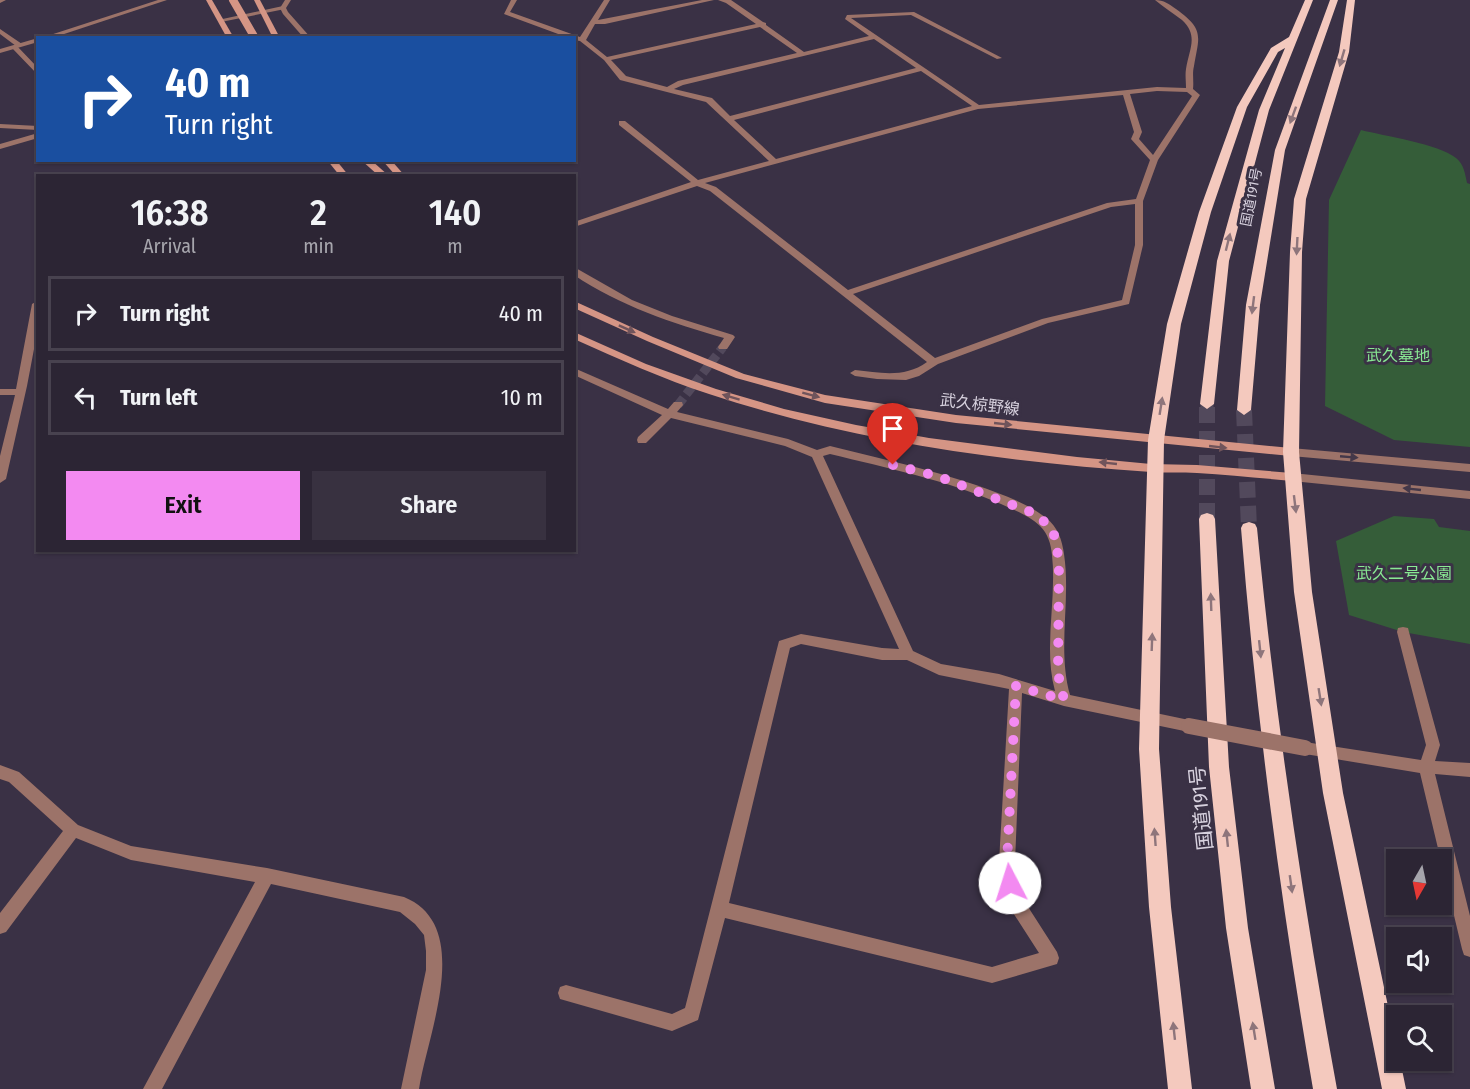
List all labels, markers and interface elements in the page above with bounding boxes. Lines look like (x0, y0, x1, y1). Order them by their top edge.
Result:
one-way arrow (1337, 49, 1347, 67)
text: 40 m (165, 58, 250, 108)
icon: right (66, 60, 144, 138)
one-way arrow (1288, 106, 1298, 124)
text: Turn right (165, 109, 273, 141)
street label: 国道191号 (1237, 166, 1266, 228)
text: 16:38 (131, 191, 209, 235)
text: 2 (310, 191, 327, 235)
text: 140 (429, 191, 481, 235)
one-way arrow (1223, 233, 1233, 251)
text: Arrival (143, 234, 196, 258)
text: min (303, 234, 334, 258)
text: m (447, 234, 463, 258)
one-way arrow (1292, 237, 1301, 256)
one-way arrow (1248, 295, 1258, 314)
icon: right (69, 297, 102, 330)
text: Turn right (120, 300, 209, 327)
text: 40 m (499, 300, 543, 327)
one-way arrow (619, 324, 637, 334)
park label: 武久墓地 (1366, 346, 1430, 365)
icon: left (69, 381, 102, 414)
text: Turn left (120, 384, 198, 411)
text: 10 m (501, 384, 543, 411)
street label: 武久椋野線 (939, 390, 1021, 419)
one-way arrow (802, 391, 820, 400)
one-way arrow (722, 392, 740, 401)
one-way arrow (1157, 396, 1166, 415)
pin (867, 403, 918, 465)
icon: arrive (876, 412, 909, 445)
one-way arrow (994, 419, 1013, 429)
one-way arrow (1209, 442, 1228, 451)
one-way arrow (1340, 452, 1359, 462)
one-way arrow (1099, 458, 1118, 468)
button: Exit (66, 471, 300, 540)
button: Share (312, 471, 546, 540)
one-way arrow (1402, 484, 1421, 494)
one-way arrow (1291, 494, 1300, 513)
park label: 武久二号公園 (1356, 564, 1452, 583)
one-way arrow (1206, 592, 1216, 611)
one-way arrow (1147, 633, 1157, 652)
one-way arrow (1255, 639, 1265, 658)
one-way arrow (1315, 688, 1324, 707)
street label: 国道191号 (1185, 764, 1217, 852)
one-way arrow (1150, 827, 1160, 846)
one-way arrow (1222, 829, 1232, 848)
north arrow (1386, 849, 1452, 915)
map controls (1386, 849, 1452, 1071)
position arrow (978, 851, 1042, 915)
one-way arrow (1286, 874, 1295, 893)
button: sound (1386, 927, 1452, 993)
button: search (1386, 1005, 1452, 1071)
one-way arrow (1169, 1021, 1179, 1040)
one-way arrow (1249, 1022, 1258, 1041)

